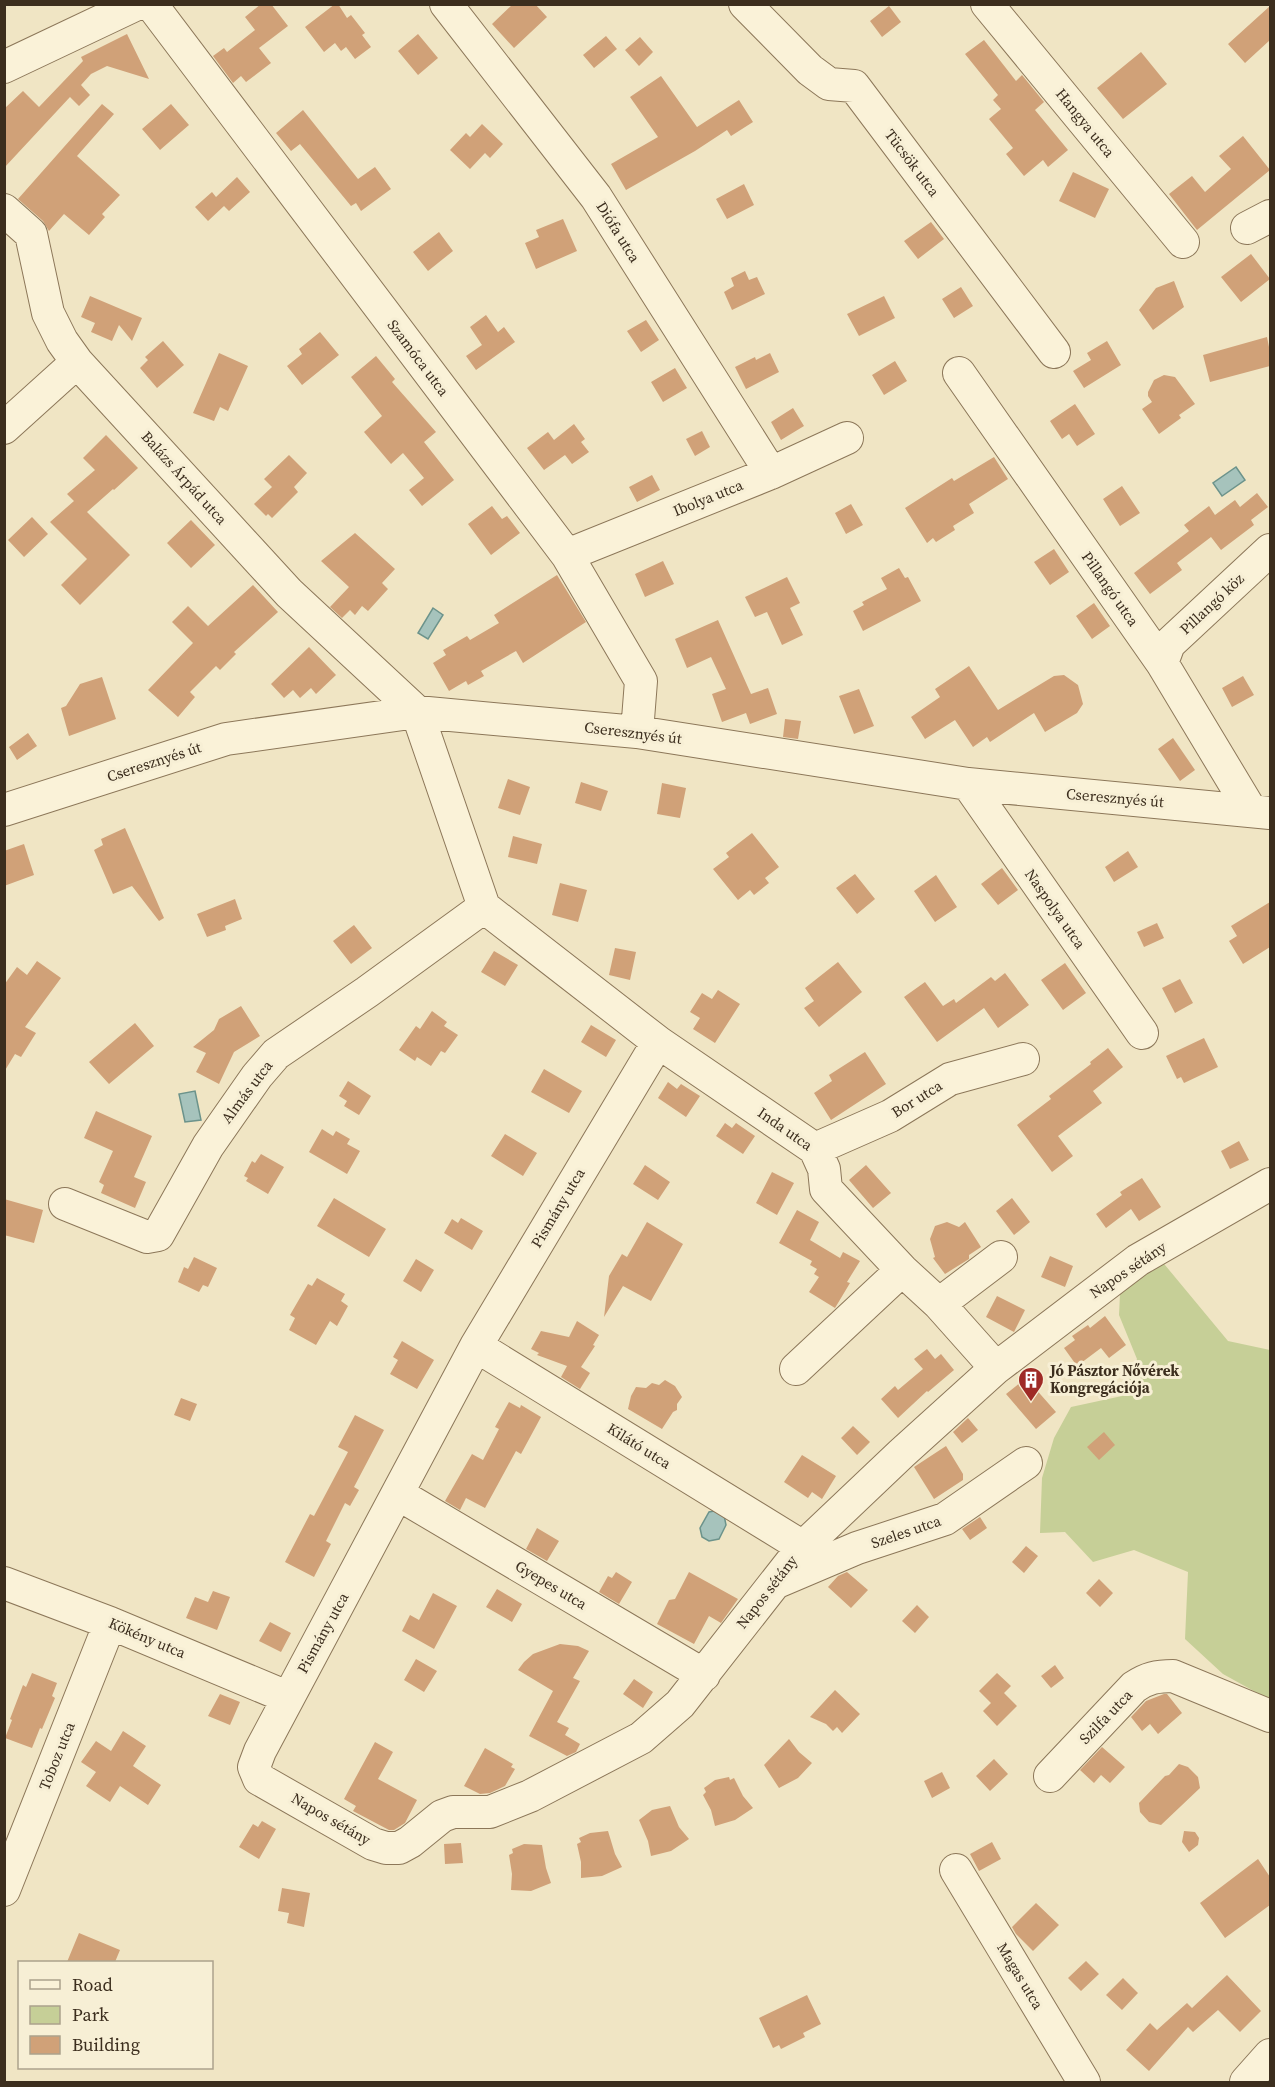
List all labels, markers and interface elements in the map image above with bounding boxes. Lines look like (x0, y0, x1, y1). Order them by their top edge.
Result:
street label: Hangya utca (1051, 84, 1120, 162)
street label: Tücsök utca (880, 125, 945, 201)
street label: Diófa utca (591, 197, 646, 267)
street label: Szamóca utca (383, 315, 454, 401)
street label: Balázs Árpád utca (137, 426, 232, 529)
street label: Ibolya utca (670, 474, 746, 521)
street label: Pillangó utca (1077, 547, 1144, 631)
street label: Pillangó köz (1175, 568, 1249, 639)
street label: Cseresznyés út (583, 716, 683, 749)
street label: Cseresznyés út (104, 736, 204, 787)
street label: Cseresznyés út (1065, 783, 1165, 812)
street label: Naspolya utca (1020, 865, 1091, 953)
street label: Almás utca (216, 1055, 278, 1128)
street label: Bor utca (887, 1075, 946, 1122)
street label: Inda utca (754, 1102, 817, 1155)
street label: Pismány utca (526, 1164, 590, 1251)
street label: Napos sétány (1085, 1236, 1170, 1303)
place label: Jó Pásztor Nővérek Kongregációja (1049, 1360, 1179, 1398)
building icon: Jó Pásztor Nővérek Kongregációja (1016, 1365, 1046, 1403)
street label: Kilátó utca (603, 1418, 675, 1474)
street label: Szeles utca (868, 1510, 944, 1553)
street label: Napos sétány (731, 1550, 802, 1633)
street label: Gyepes utca (512, 1555, 591, 1614)
street label: Pismány utca (292, 1588, 354, 1677)
street label: Kökény utca (105, 1612, 189, 1663)
street label: Szilfa utca (1074, 1684, 1137, 1749)
street label: Toboz utca (33, 1718, 80, 1793)
street label: Napos sétány (288, 1787, 375, 1850)
street label: Magas utca (992, 1938, 1049, 2013)
legend (18, 1961, 213, 2069)
text: Road (72, 1972, 113, 1997)
text: Park (72, 2002, 109, 2027)
text: Building (72, 2032, 140, 2057)

